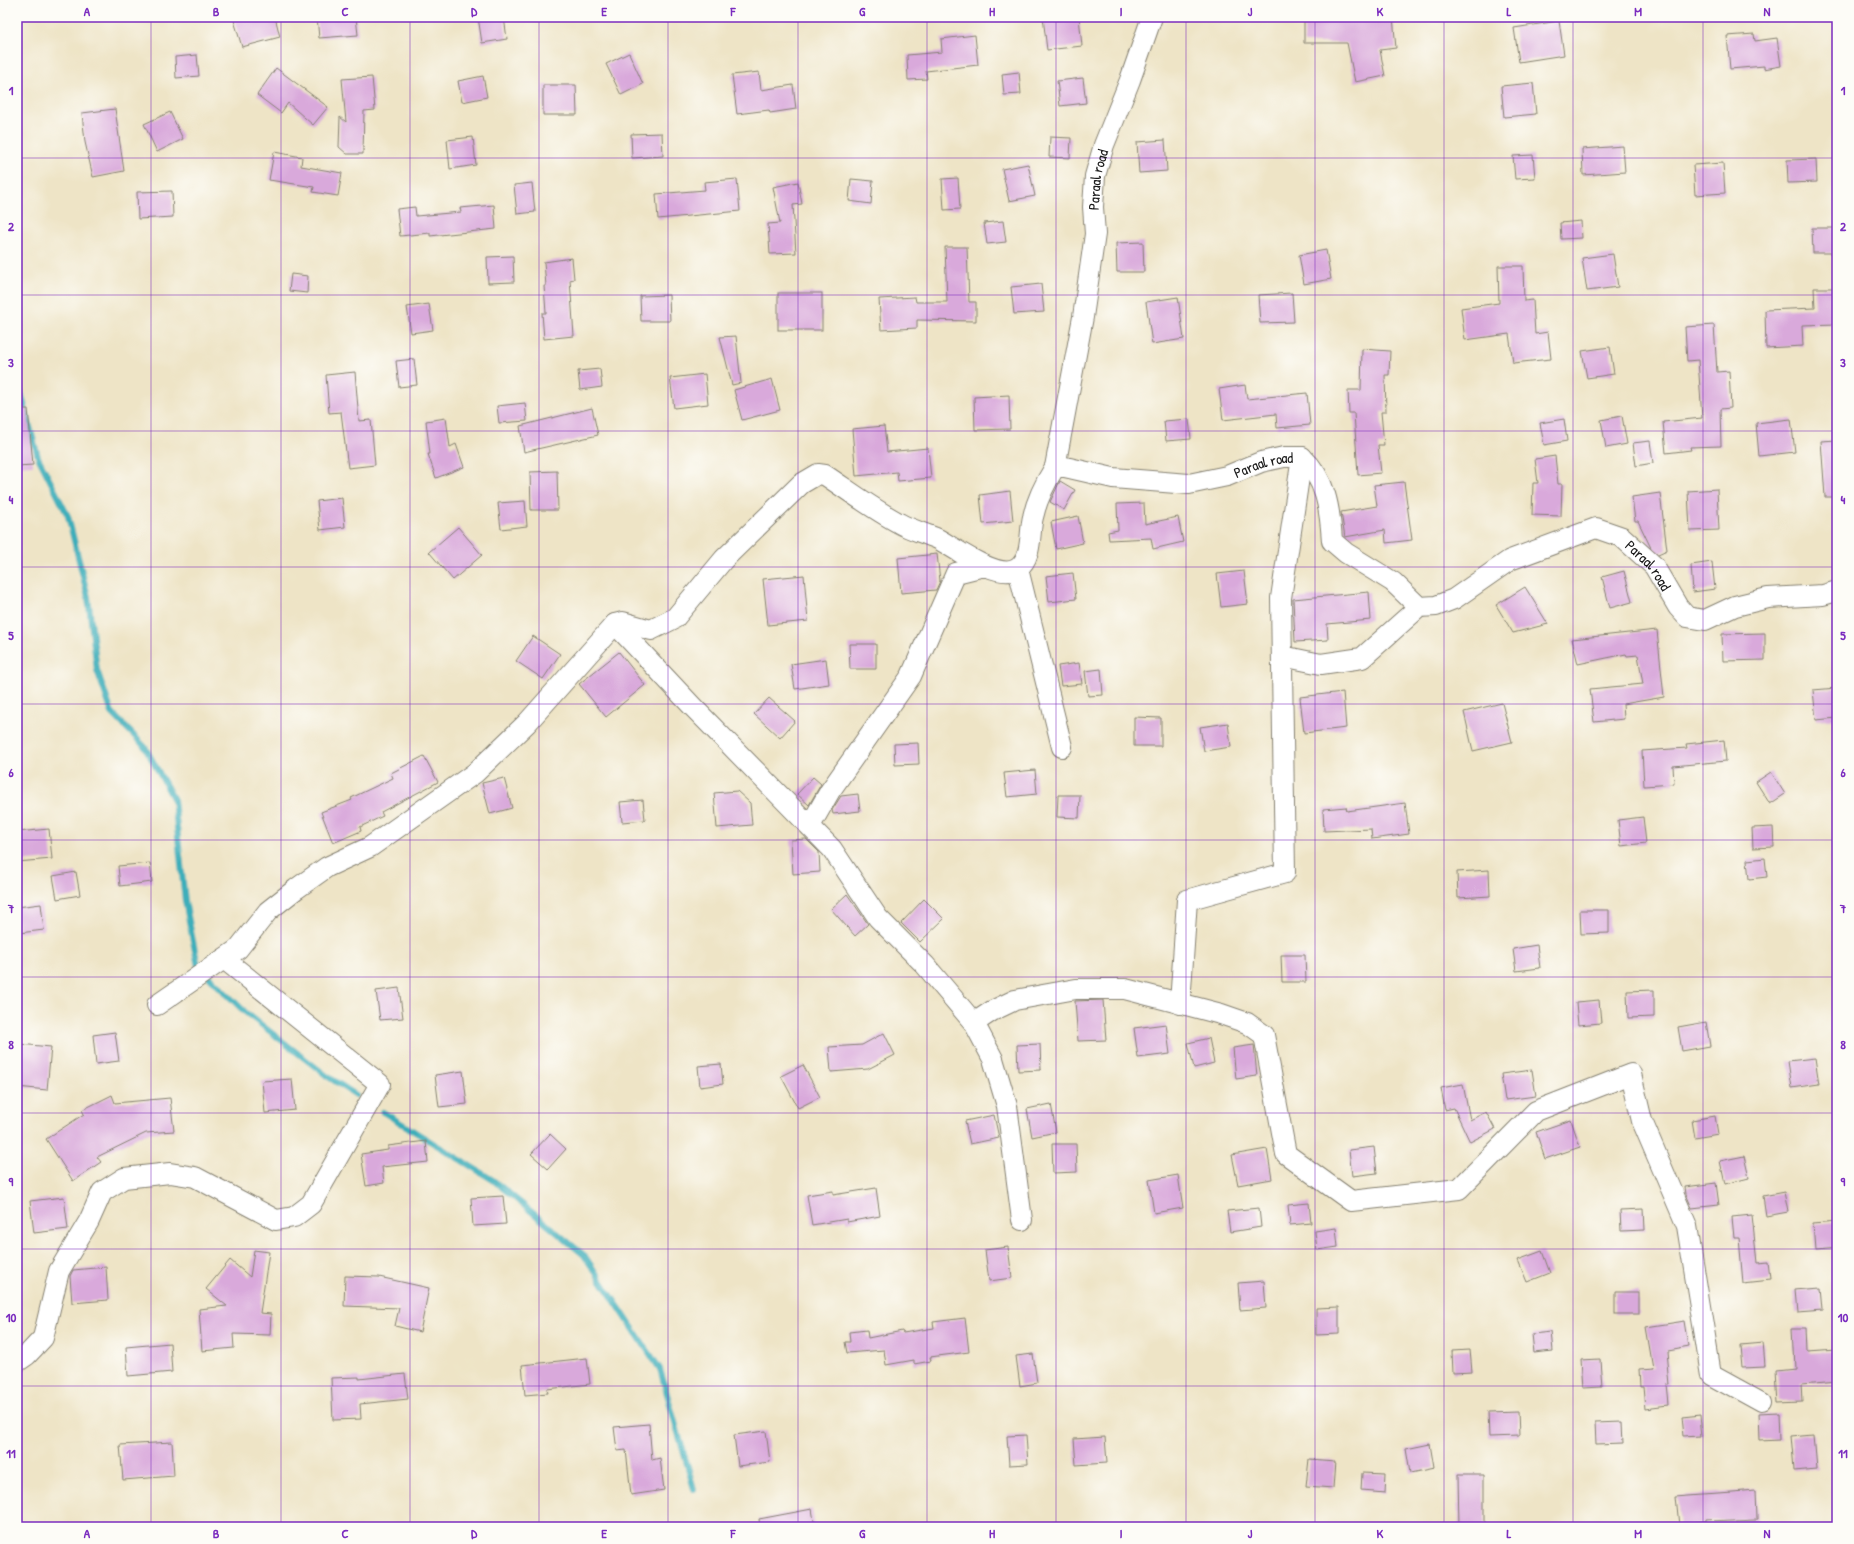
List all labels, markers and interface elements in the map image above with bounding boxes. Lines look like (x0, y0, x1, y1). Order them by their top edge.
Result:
text: A (84, 2, 91, 20)
text: B (213, 2, 220, 20)
text: C (341, 2, 349, 20)
text: D (471, 2, 478, 20)
text: E (601, 2, 607, 20)
text: F (730, 2, 737, 20)
text: G (859, 2, 866, 20)
text: H (989, 2, 995, 20)
text: I (1119, 2, 1123, 20)
text: J (1248, 2, 1253, 20)
text: K (1377, 2, 1384, 20)
text: L (1507, 2, 1512, 20)
text: M (1634, 2, 1642, 20)
text: N (1764, 2, 1771, 20)
text: 1 (9, 81, 14, 99)
text: 1 (1841, 81, 1846, 99)
street label: Paraal road (1082, 146, 1113, 211)
text: 2 (8, 217, 15, 235)
text: 2 (1840, 217, 1847, 235)
text: 3 (8, 353, 14, 371)
text: 3 (1840, 353, 1846, 371)
street label: Paraal road (1230, 447, 1293, 483)
text: 4 (9, 490, 14, 508)
text: 4 (1841, 490, 1846, 508)
street label: Paraal road (1621, 535, 1677, 595)
text: 5 (8, 626, 14, 644)
text: 5 (1840, 626, 1846, 644)
text: 6 (8, 763, 14, 781)
text: 6 (1840, 763, 1846, 781)
text: 7 (7, 899, 15, 917)
text: 7 (1839, 899, 1847, 917)
text: 8 (8, 1035, 14, 1053)
text: 8 (1840, 1035, 1846, 1053)
text: 9 (9, 1172, 14, 1190)
text: 9 (1841, 1172, 1846, 1190)
text: 10 (6, 1308, 16, 1326)
text: 10 (1838, 1308, 1848, 1326)
text: 11 (6, 1444, 16, 1462)
text: 11 (1838, 1444, 1848, 1462)
text: A (84, 1524, 91, 1542)
text: B (213, 1524, 220, 1542)
text: C (341, 1524, 349, 1542)
text: D (471, 1524, 478, 1542)
text: E (601, 1524, 607, 1542)
text: F (730, 1524, 737, 1542)
text: G (859, 1524, 866, 1542)
text: H (989, 1524, 995, 1542)
text: I (1119, 1524, 1123, 1542)
text: J (1248, 1524, 1253, 1542)
text: K (1377, 1524, 1384, 1542)
text: L (1507, 1524, 1512, 1542)
text: M (1634, 1524, 1642, 1542)
text: N (1764, 1524, 1771, 1542)

